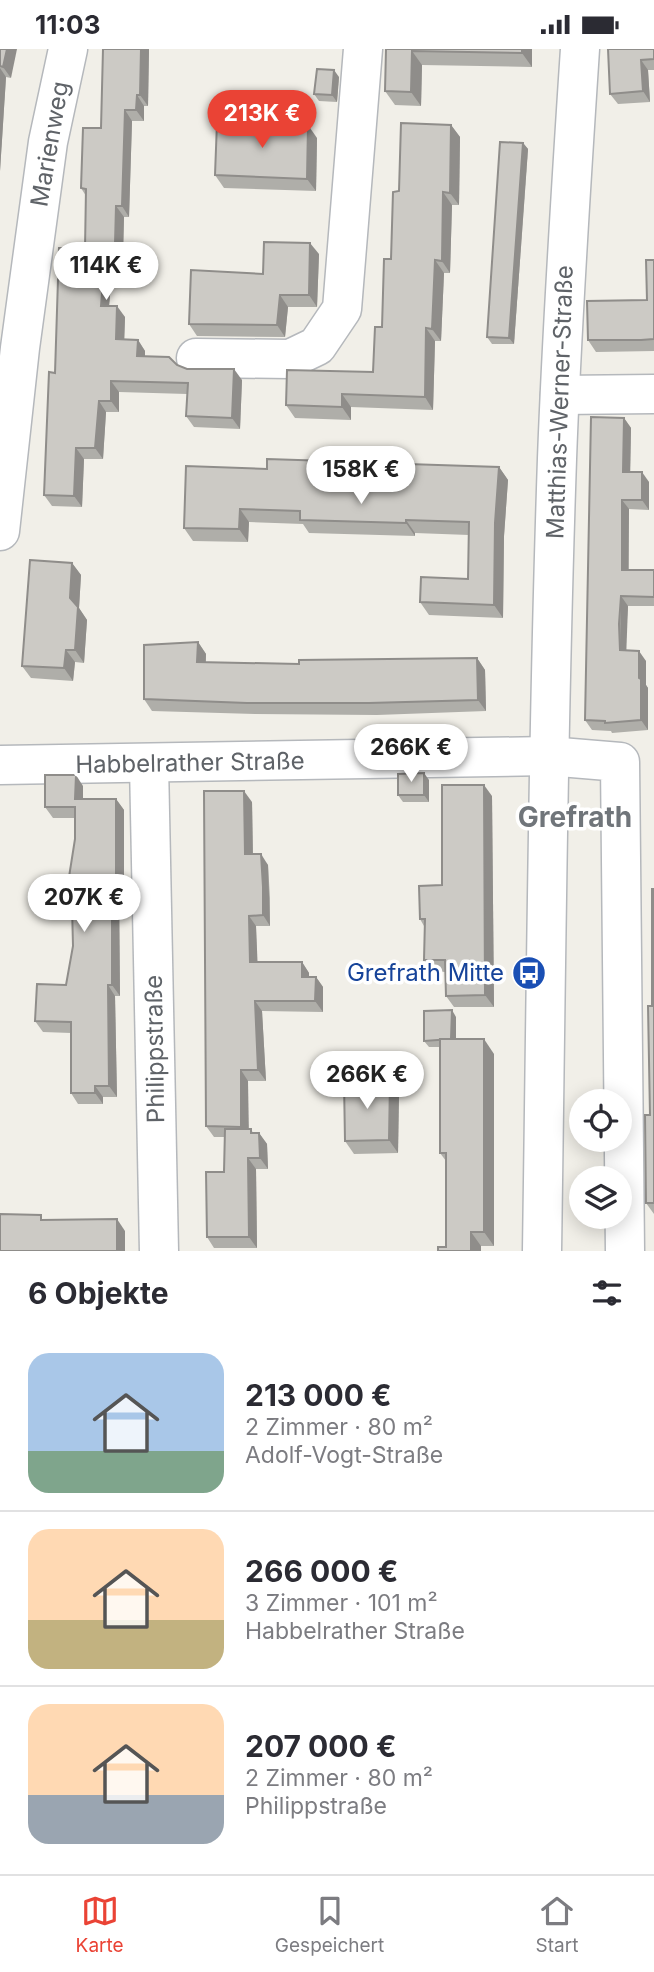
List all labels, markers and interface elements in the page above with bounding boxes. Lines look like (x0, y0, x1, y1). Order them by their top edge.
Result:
text: 11:03 (35, 9, 100, 40)
street label: Marienweg (24, 79, 75, 209)
pin: 213K € (205, 91, 319, 150)
text: 213K € (224, 99, 301, 127)
pin: 114K € (49, 243, 163, 302)
text: 114K € (69, 251, 143, 279)
street label: Matthias-Werner-Straße (540, 265, 579, 539)
pin: 158K € (304, 447, 418, 506)
text: 158K € (322, 455, 400, 483)
pin: 266K € (354, 725, 468, 784)
text: 266K € (370, 733, 452, 761)
street label: Habbelrather Straße (75, 746, 305, 779)
district label: Grefrath (518, 800, 632, 834)
pin: 207K € (27, 875, 141, 934)
text: 207K € (44, 883, 124, 911)
bus stop icon: Grefrath Mitte (510, 954, 548, 992)
place label: Grefrath Mitte (347, 958, 504, 987)
street label: Philippstraße (139, 975, 170, 1123)
pin: 266K € (310, 1051, 424, 1111)
text: 266K € (326, 1060, 408, 1088)
map controls (569, 1089, 632, 1229)
button: locate (569, 1089, 632, 1152)
button: layers (569, 1166, 632, 1229)
icon: filters (588, 1274, 626, 1312)
text: 6 Objekte (28, 1275, 169, 1311)
text: 213 000 € (245, 1377, 392, 1413)
icon: home (84, 1381, 168, 1465)
text: 2 Zimmer · 80 m² (245, 1413, 433, 1441)
text: Adolf-Vogt-Straße (245, 1441, 443, 1469)
text: 266 000 € (245, 1553, 398, 1589)
icon: home (84, 1557, 168, 1641)
text: 3 Zimmer · 101 m² (245, 1589, 438, 1617)
text: Habbelrather Straße (245, 1617, 465, 1645)
text: 207 000 € (245, 1728, 396, 1764)
icon: home (84, 1732, 168, 1816)
text: 2 Zimmer · 80 m² (245, 1764, 433, 1792)
text: Philippstraße (245, 1792, 387, 1820)
tab: Karte (76, 1892, 124, 1957)
tab: Gespeichert (275, 1892, 384, 1957)
tab: Start (536, 1892, 578, 1957)

